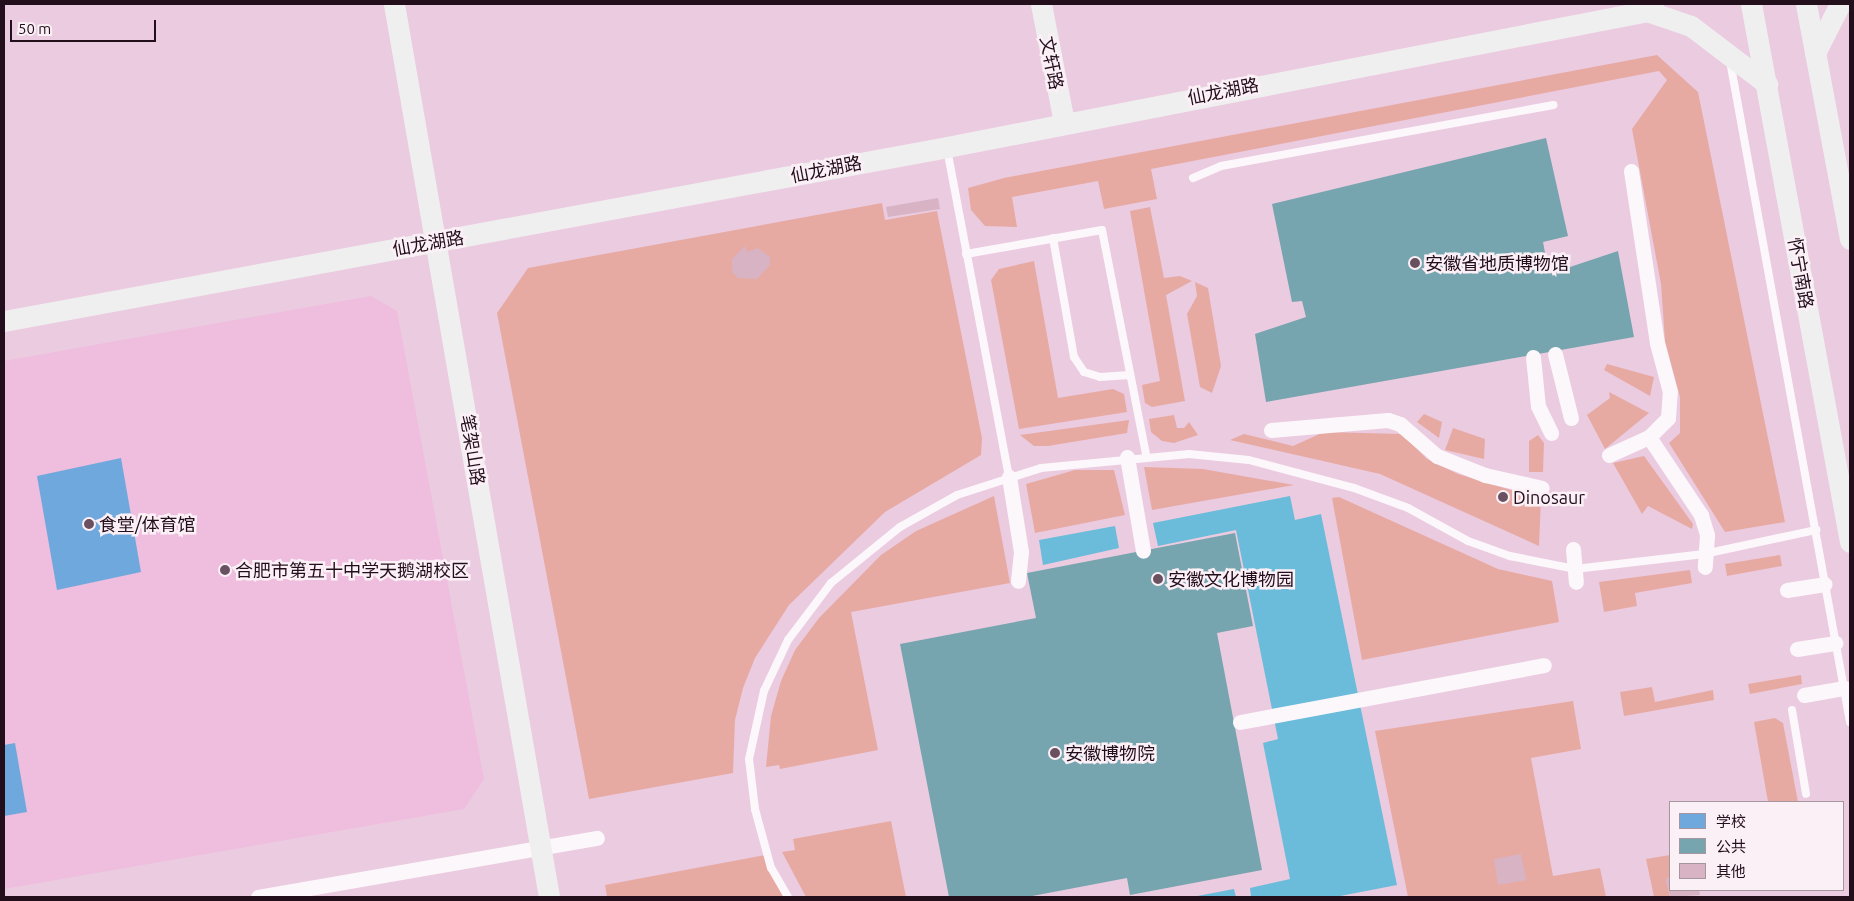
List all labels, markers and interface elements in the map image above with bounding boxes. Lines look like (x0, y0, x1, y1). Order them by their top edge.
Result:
scale bar (12, 10, 159, 42)
text: 50 m (18, 20, 51, 37)
street label: 文轩路 (1036, 34, 1068, 92)
street label: 仙龙湖路 (1186, 74, 1260, 108)
street label: 仙龙湖路 (789, 152, 863, 186)
street label: 仙龙湖路 (391, 226, 465, 260)
street label: 怀宁南路 (1784, 236, 1818, 310)
place label: 安徽省地质博物馆 (1425, 252, 1569, 274)
marker: 安徽省地质博物馆 (1409, 257, 1421, 269)
street label: 笔架山路 (457, 413, 489, 487)
place label: Dinosaur (1513, 486, 1585, 508)
marker: Dinosaur (1497, 491, 1509, 503)
place label: 食堂/体育馆 (99, 513, 196, 535)
marker: 食堂/体育馆 (83, 518, 95, 530)
place label: 合肥市第五十中学天鹅湖校区 (235, 559, 469, 581)
marker: 合肥市第五十中学天鹅湖校区 (219, 564, 231, 576)
place label: 安徽文化博物园 (1168, 568, 1294, 590)
marker: 安徽文化博物园 (1152, 573, 1164, 585)
place label: 安徽博物院 (1065, 742, 1155, 764)
marker: 安徽博物院 (1049, 747, 1061, 759)
legend (1669, 801, 1844, 891)
text: 学校 (1716, 813, 1746, 830)
text: 公共 (1716, 838, 1746, 855)
text: 其他 (1716, 863, 1746, 880)

